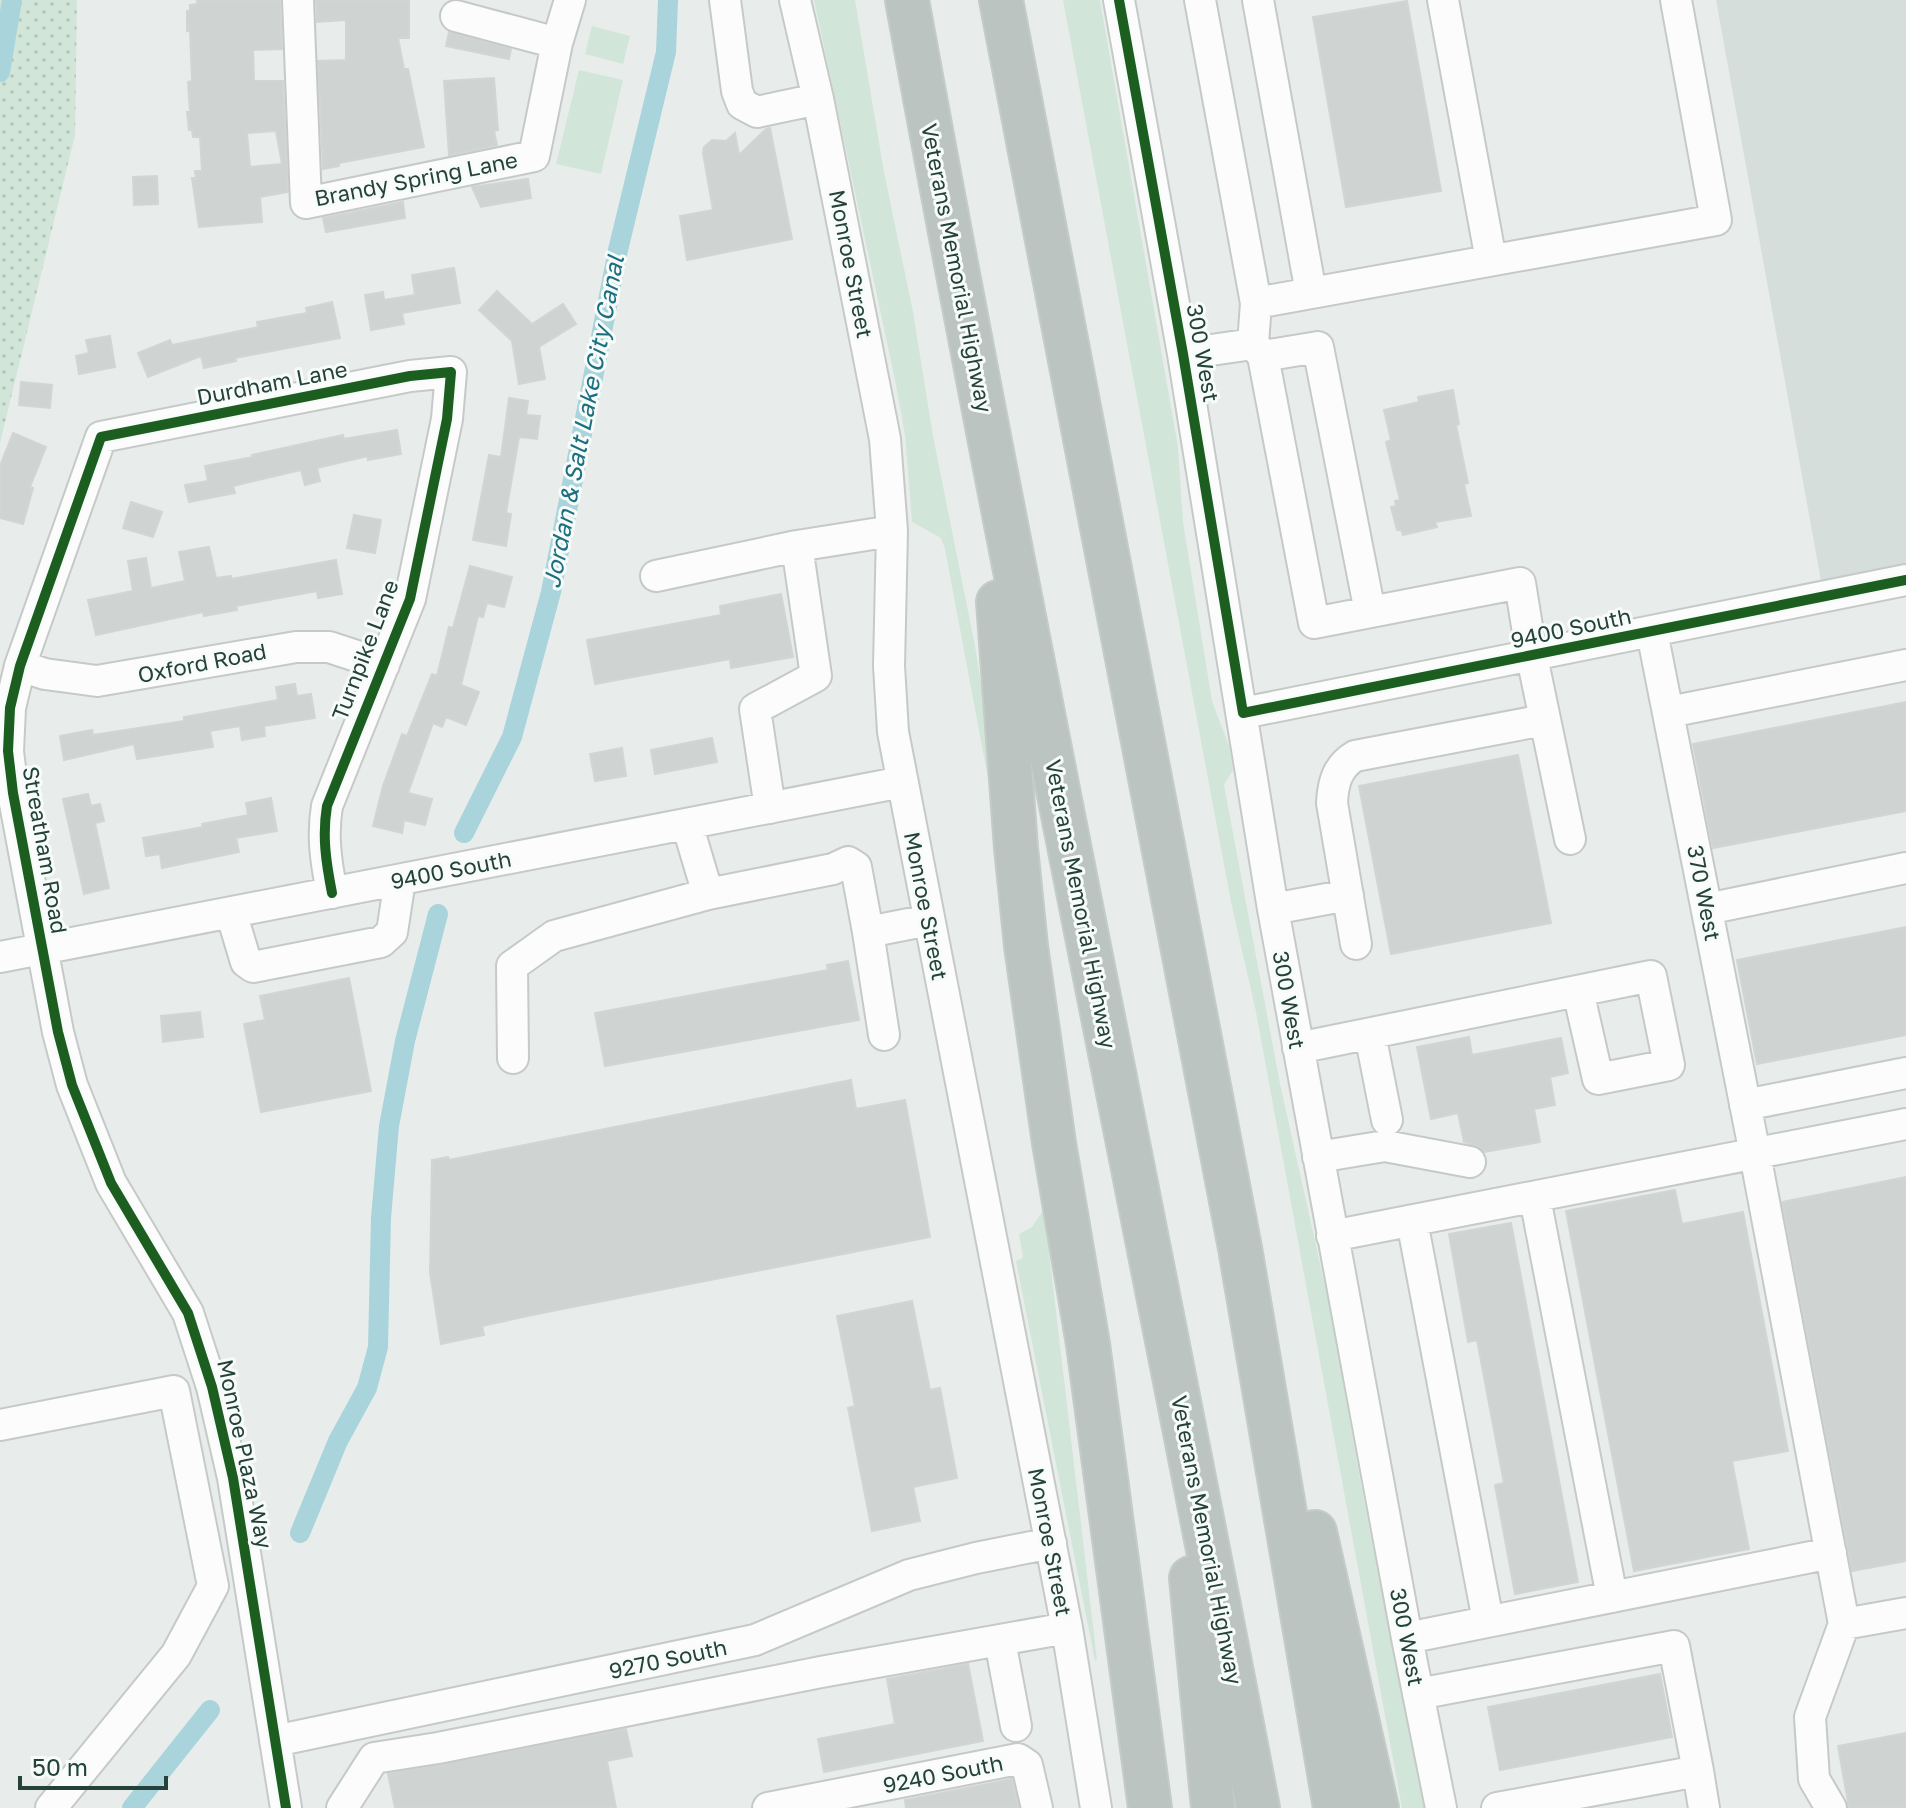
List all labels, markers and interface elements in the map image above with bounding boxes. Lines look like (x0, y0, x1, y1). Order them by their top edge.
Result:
street label: Veterans Memorial Highway (916, 121, 999, 415)
street label: Brandy Spring Lane (312, 146, 520, 211)
street label: Monroe Street (824, 187, 879, 340)
water label: Jordan & Salt Lake City Canal (536, 252, 630, 591)
street label: 300 West (1182, 302, 1225, 404)
street label: Durdham Lane (194, 355, 350, 410)
street label: Turnpike Lane (325, 576, 404, 724)
street label: 9400 South (1508, 602, 1634, 653)
street label: Oxford Road (135, 637, 269, 688)
street label: Veterans Memorial Highway (1040, 757, 1123, 1051)
street label: Streatham Road (17, 764, 73, 936)
street label: Monroe Street (899, 829, 954, 982)
street label: 370 West (1682, 843, 1727, 943)
street label: 9400 South (388, 845, 514, 894)
street label: 300 West (1268, 949, 1311, 1051)
street label: Monroe Plaza Way (212, 1357, 279, 1551)
street label: Veterans Memorial Highway (1166, 1393, 1249, 1687)
street label: Monroe Street (1023, 1465, 1078, 1618)
street label: 300 West (1385, 1586, 1430, 1688)
street label: 9270 South (606, 1633, 729, 1684)
scale bar (20, 1740, 166, 1790)
street label: 9240 South (881, 1749, 1005, 1798)
text: 50 m (32, 1752, 88, 1781)

